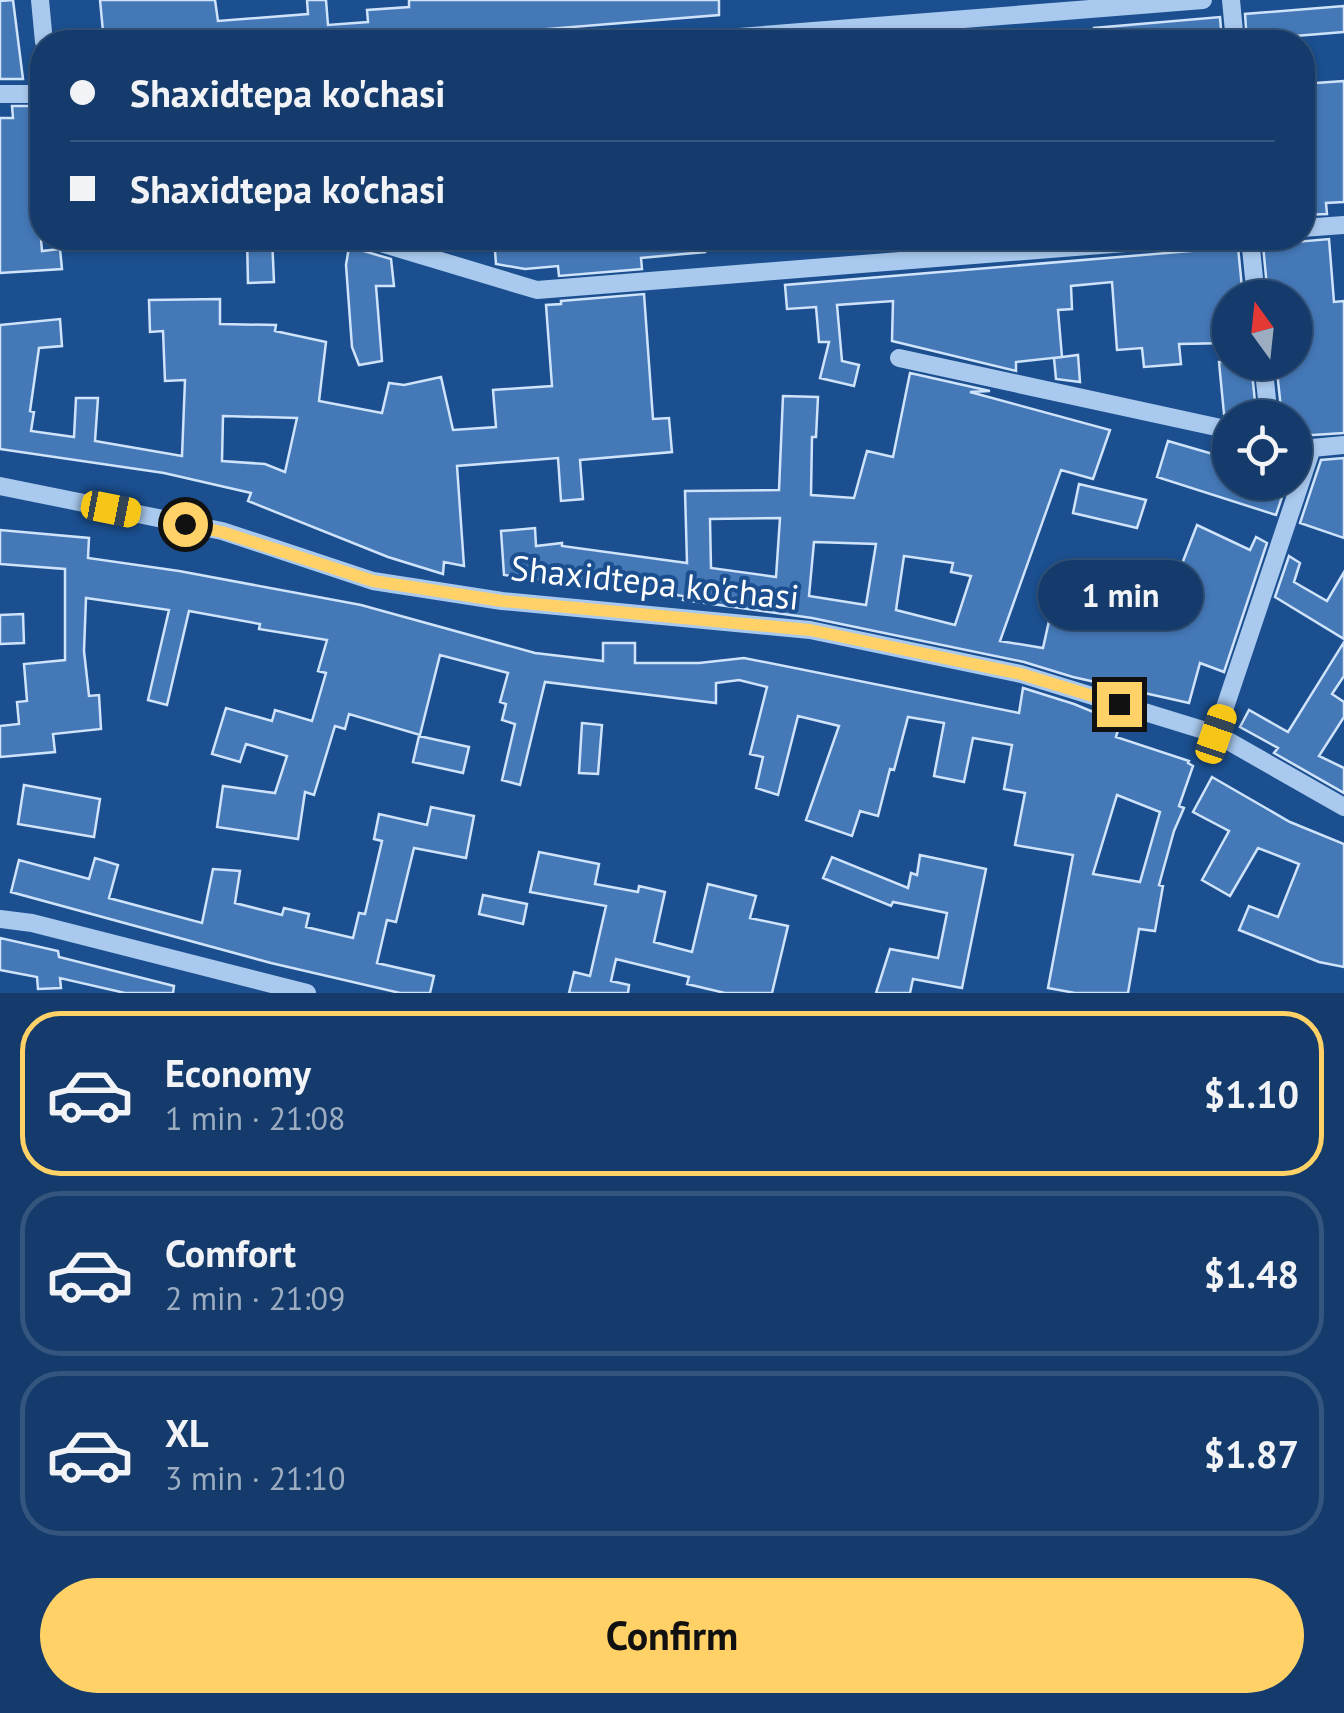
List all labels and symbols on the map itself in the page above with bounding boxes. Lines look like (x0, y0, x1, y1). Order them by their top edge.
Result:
north arrow (1212, 280, 1312, 380)
car (79, 489, 143, 529)
route start (163, 502, 208, 547)
street label: Shaxidtepa ko'chasi (509, 544, 802, 620)
callout: 1 min (1036, 559, 1202, 629)
route end (1097, 682, 1142, 727)
car (1192, 701, 1240, 767)

